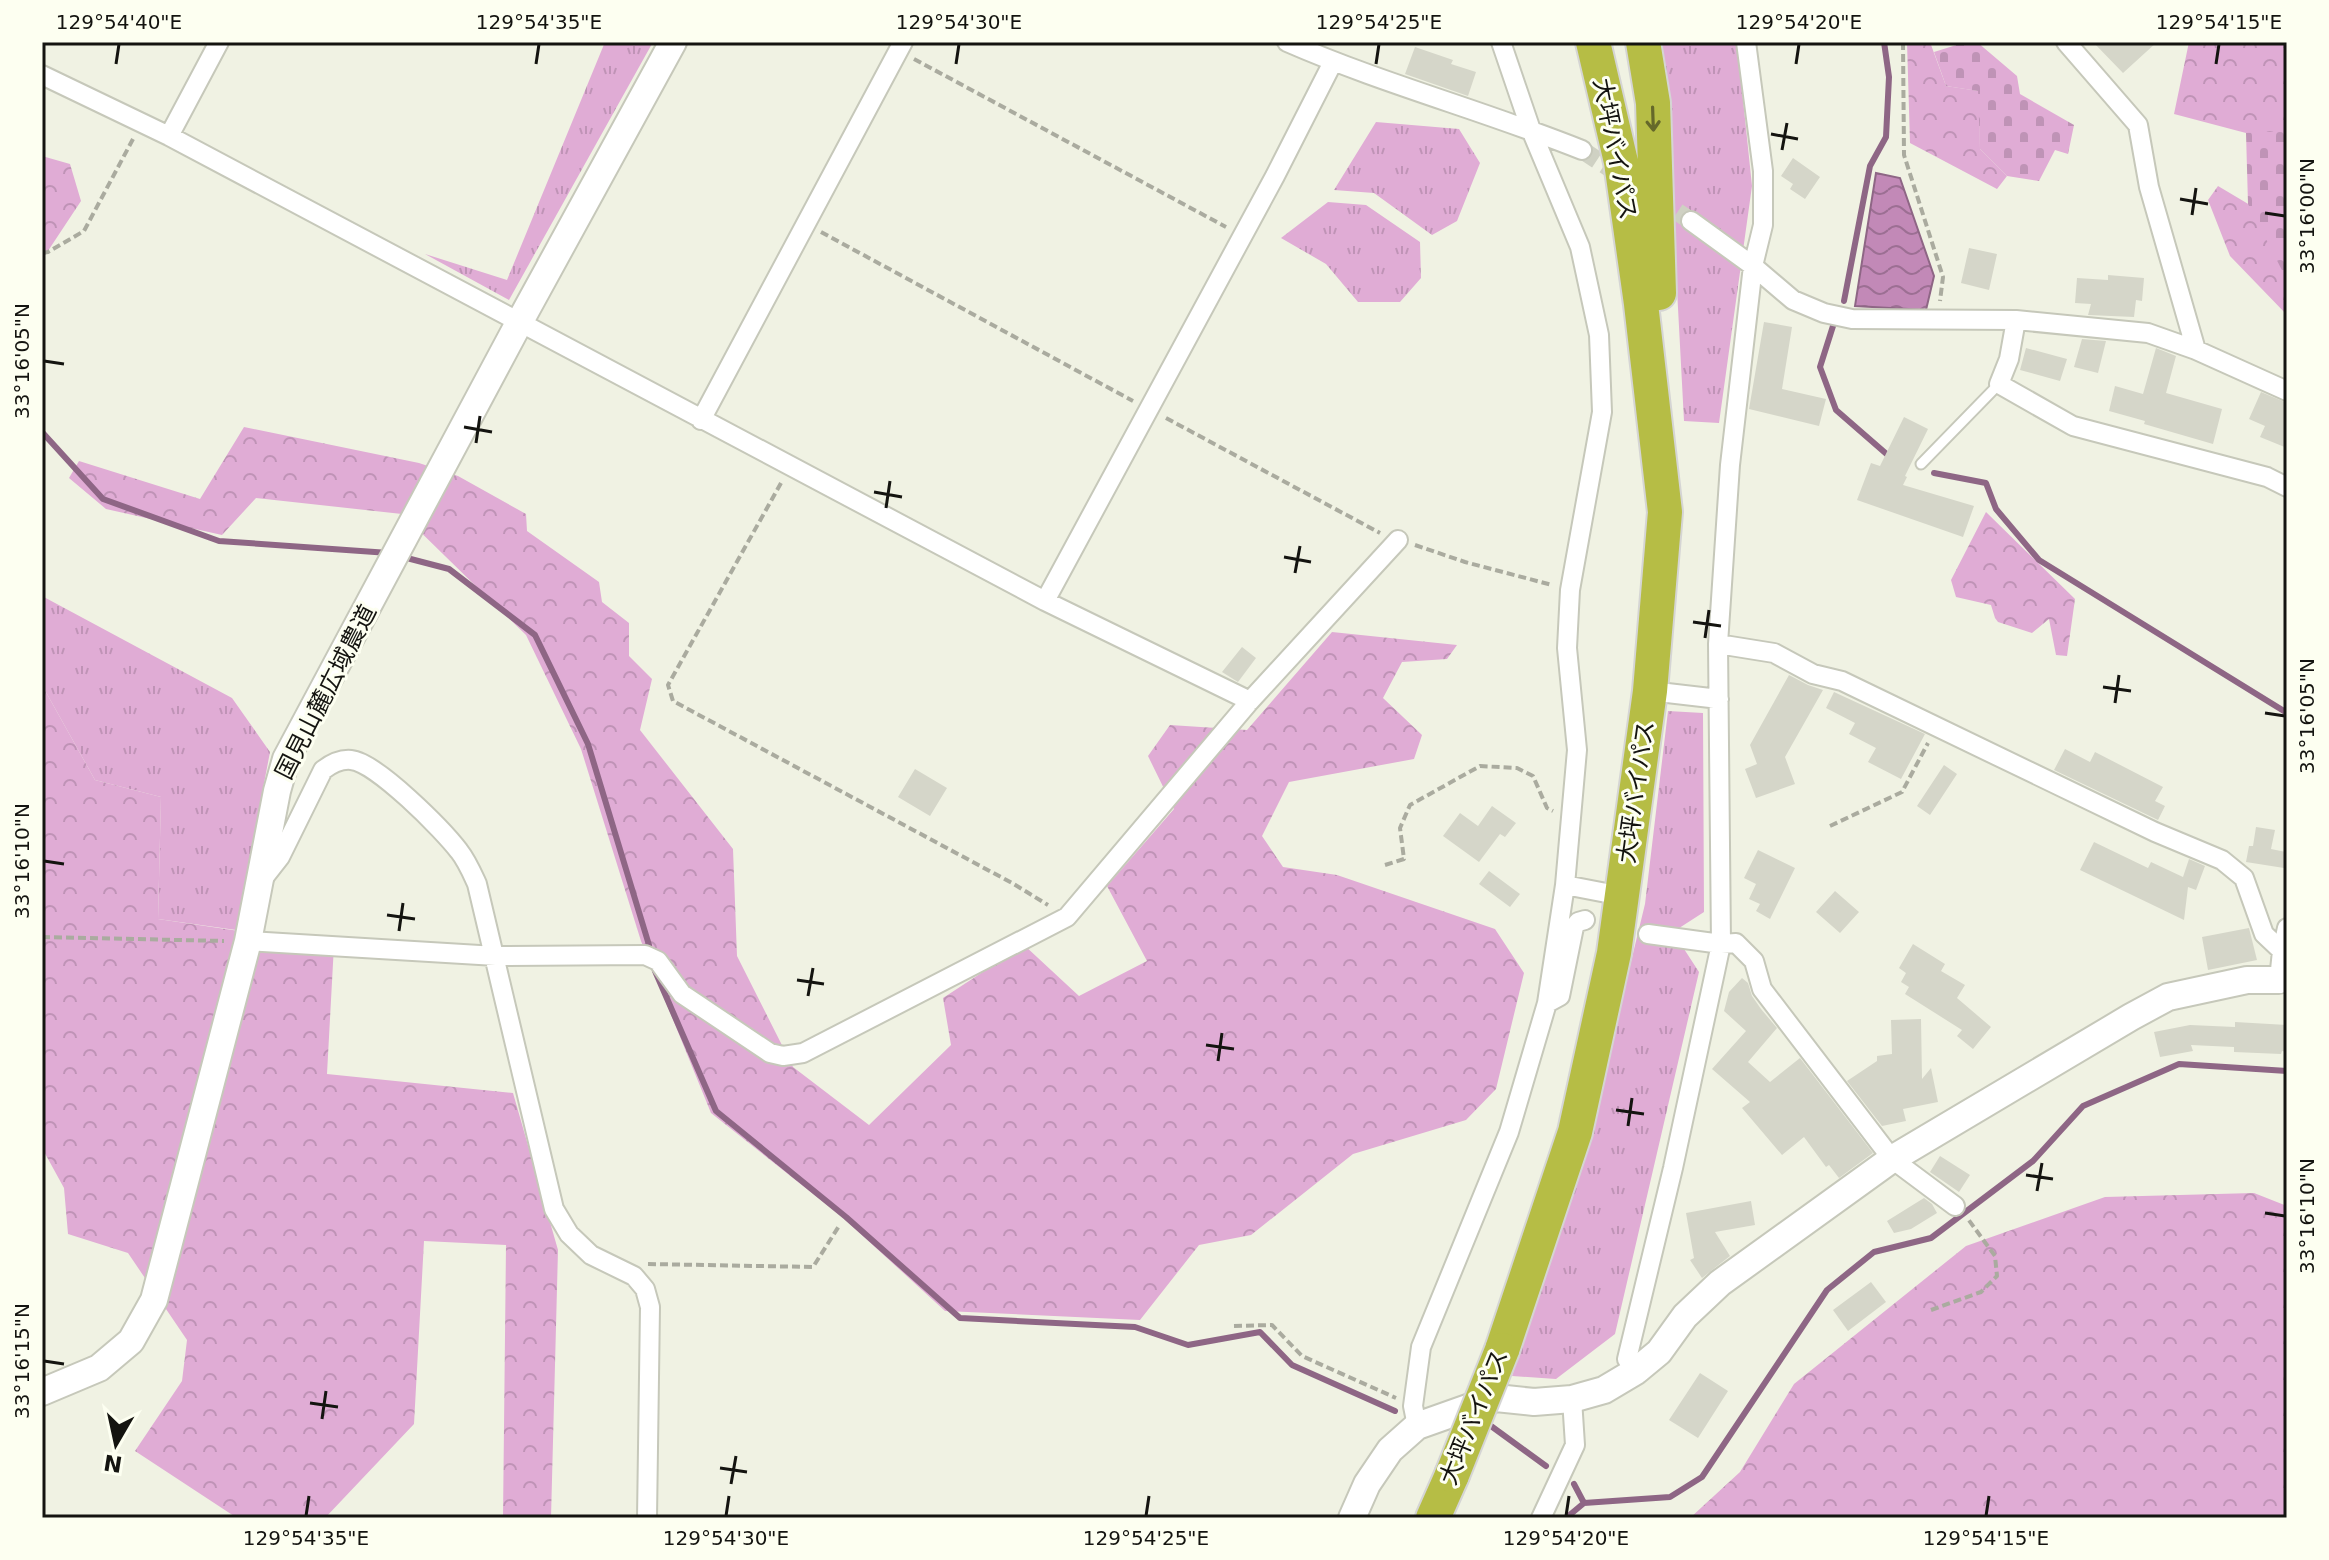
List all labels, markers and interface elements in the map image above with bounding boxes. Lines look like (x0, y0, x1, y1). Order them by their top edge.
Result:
text: 129°54'40"E (56, 10, 182, 34)
text: 129°54'35"E (476, 10, 602, 34)
text: 129°54'30"E (896, 10, 1022, 34)
text: 129°54'25"E (1316, 10, 1442, 34)
text: 129°54'20"E (1736, 10, 1862, 34)
text: 129°54'15"E (2156, 10, 2282, 34)
street label: 大坪バイパス (1588, 76, 1642, 222)
one-way arrow (1646, 105, 1661, 132)
text: 33°16'00"N (2295, 158, 2319, 274)
text: 33°16'05"N (10, 303, 34, 419)
street label: 国見山麓広域農道 (270, 600, 382, 784)
text: 33°16'05"N (2295, 658, 2319, 774)
street label: 大坪バイパス (1612, 719, 1660, 865)
text: 33°16'10"N (10, 803, 34, 919)
text: 33°16'10"N (2295, 1158, 2319, 1274)
text: 33°16'15"N (10, 1303, 34, 1419)
street label: 大坪バイパス (1434, 1345, 1514, 1489)
north arrow (76, 1404, 156, 1484)
text: N (102, 1449, 124, 1477)
text: 129°54'35"E (243, 1526, 369, 1550)
text: 129°54'30"E (663, 1526, 789, 1550)
text: 129°54'25"E (1083, 1526, 1209, 1550)
text: 129°54'20"E (1503, 1526, 1629, 1550)
text: 129°54'15"E (1923, 1526, 2049, 1550)

